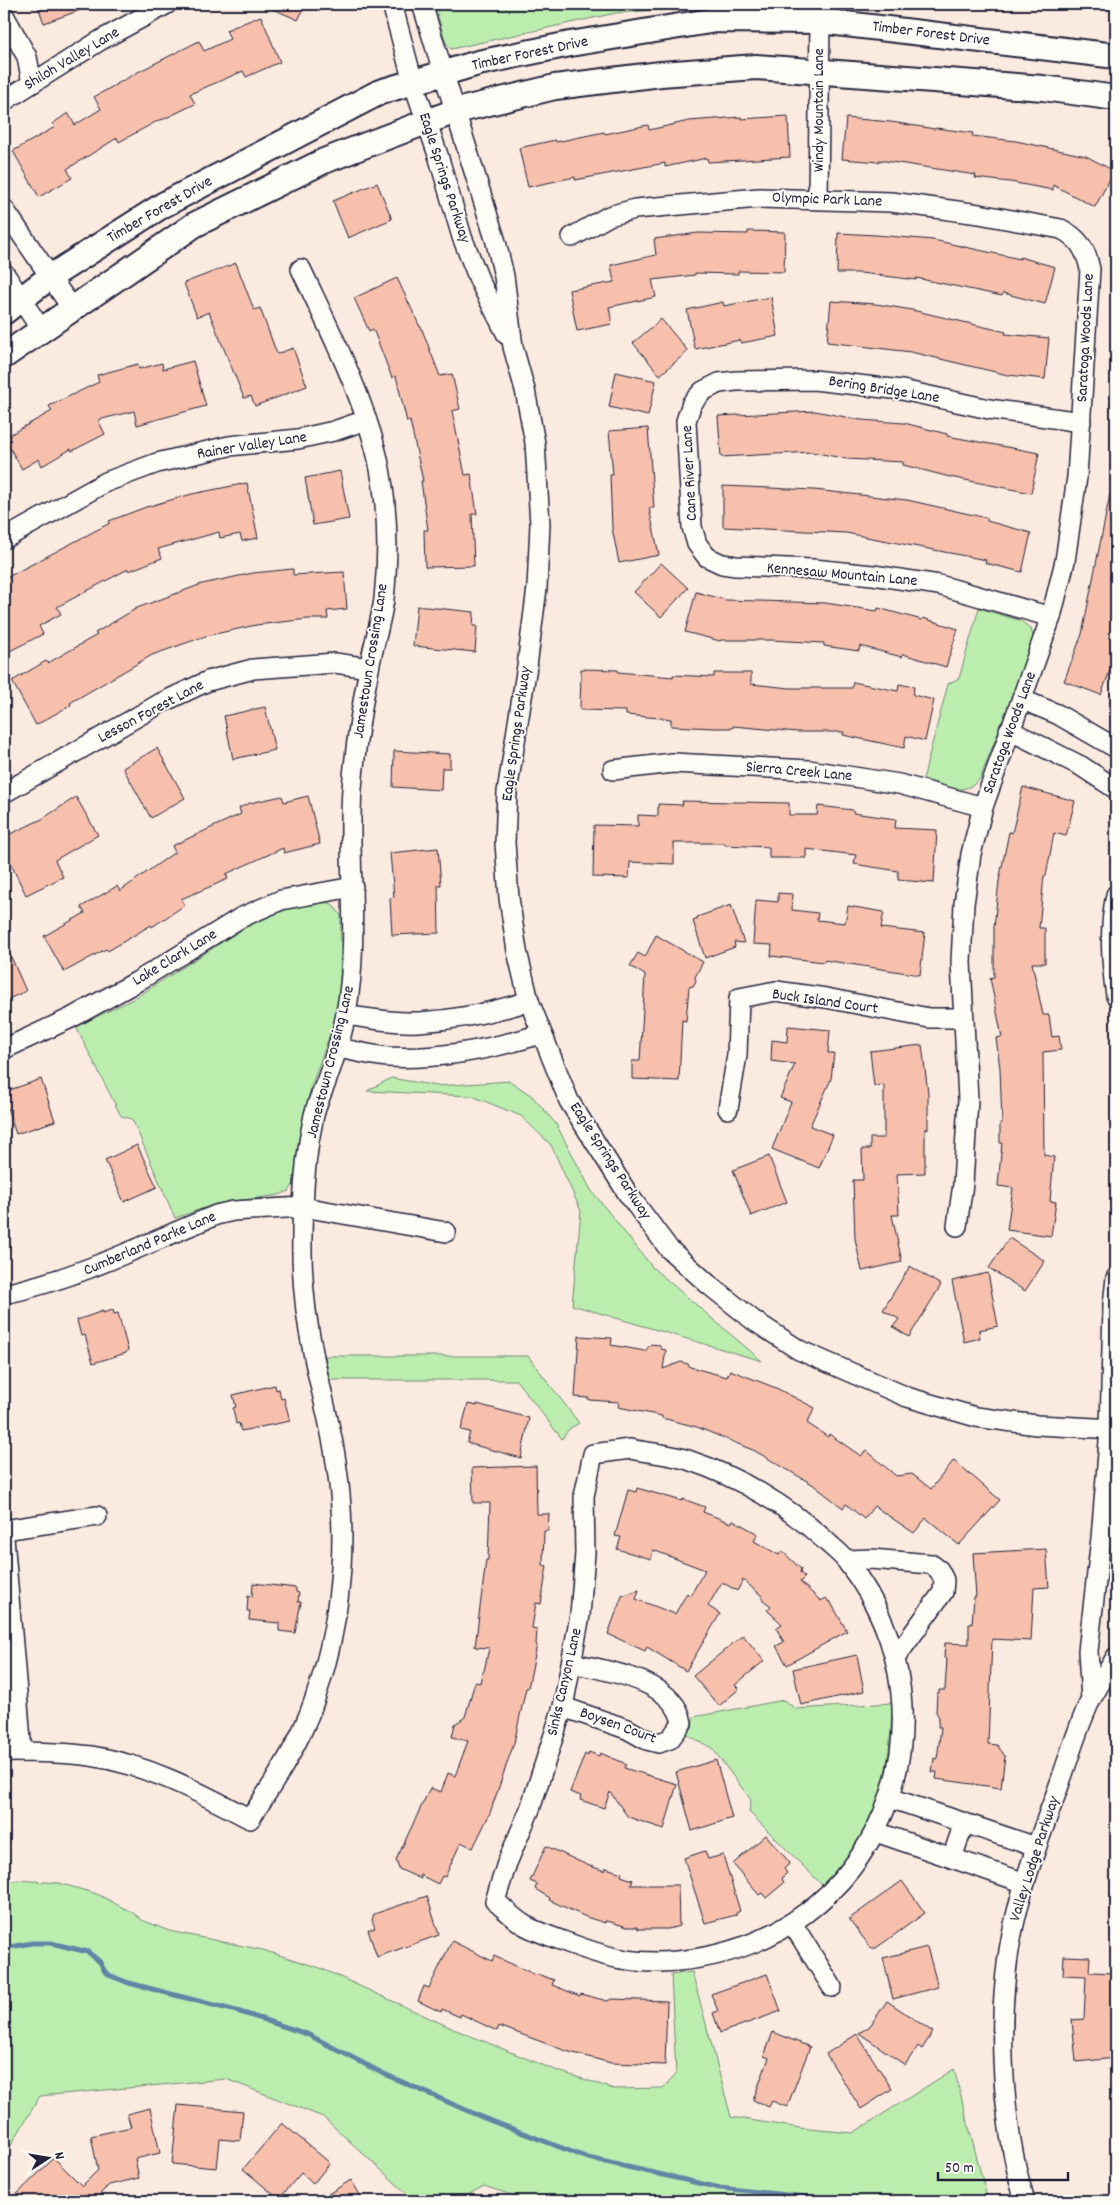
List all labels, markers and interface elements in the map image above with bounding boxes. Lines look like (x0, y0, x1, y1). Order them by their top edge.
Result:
street label: Timber Forest Drive (871, 15, 991, 53)
street label: Shiloh Valley Lane (20, 21, 124, 97)
street label: Timber Forest Drive (470, 30, 590, 78)
street label: Windy Mountain Lane (808, 48, 831, 172)
street label: Eagle Springs Parkway (412, 110, 476, 247)
street label: Timber Forest Drive (103, 170, 217, 250)
street label: Olympic Park Lane (771, 187, 883, 213)
street label: Saratoga Woods Lane (1071, 273, 1101, 403)
street label: Bering Bridge Lane (827, 370, 941, 410)
street label: Cane River Lane (676, 424, 704, 522)
street label: Rainer Valley Lane (196, 426, 308, 466)
street label: Kennesaw Mountain Lane (766, 557, 918, 593)
street label: Jamestown Crossing Lane (347, 582, 395, 740)
street label: Eagle Springs Parkway (496, 665, 538, 803)
street label: Saratoga Woods Lane (977, 668, 1043, 798)
street label: Lesson Forest Lane (94, 674, 208, 750)
street label: Sierra Creek Lane (745, 756, 853, 788)
street label: Lake Clark Lane (128, 924, 222, 992)
street label: Jamestown Crossing Lane (301, 983, 361, 1141)
street label: Buck Island Court (771, 983, 879, 1021)
street label: Eagle Springs Parkway (563, 1098, 657, 1225)
street label: Cumberland Parke Lane (80, 1206, 220, 1282)
street label: Sinks Canyon Lane (541, 1626, 589, 1738)
street label: Boysen Court (577, 1702, 660, 1750)
street label: Valley Lodge Parkway (1004, 1793, 1066, 1925)
north arrow (22, 2132, 72, 2182)
text: N (48, 2150, 69, 2161)
scale bar (938, 2150, 1068, 2182)
text: 50 m (945, 2158, 974, 2180)

